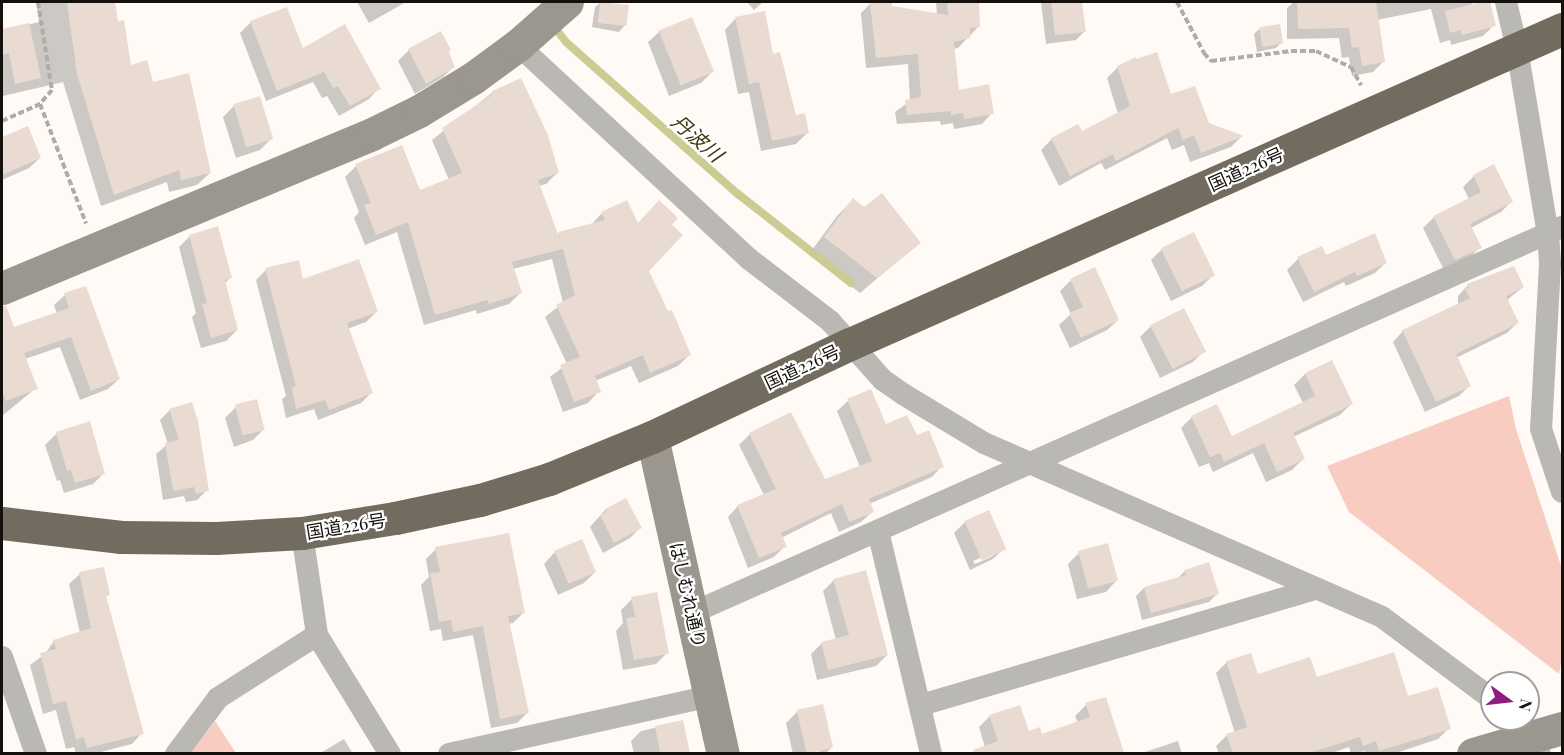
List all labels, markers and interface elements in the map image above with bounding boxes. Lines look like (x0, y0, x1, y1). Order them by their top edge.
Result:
water label: 丹波川 (667, 108, 729, 166)
street label: 国道226号 (1205, 143, 1287, 195)
street label: 国道226号 (761, 340, 843, 394)
street label: 国道226号 (305, 509, 387, 543)
street label: はしむれ通り (665, 540, 711, 650)
north arrow (1480, 671, 1540, 731)
text: N (1514, 697, 1538, 714)

